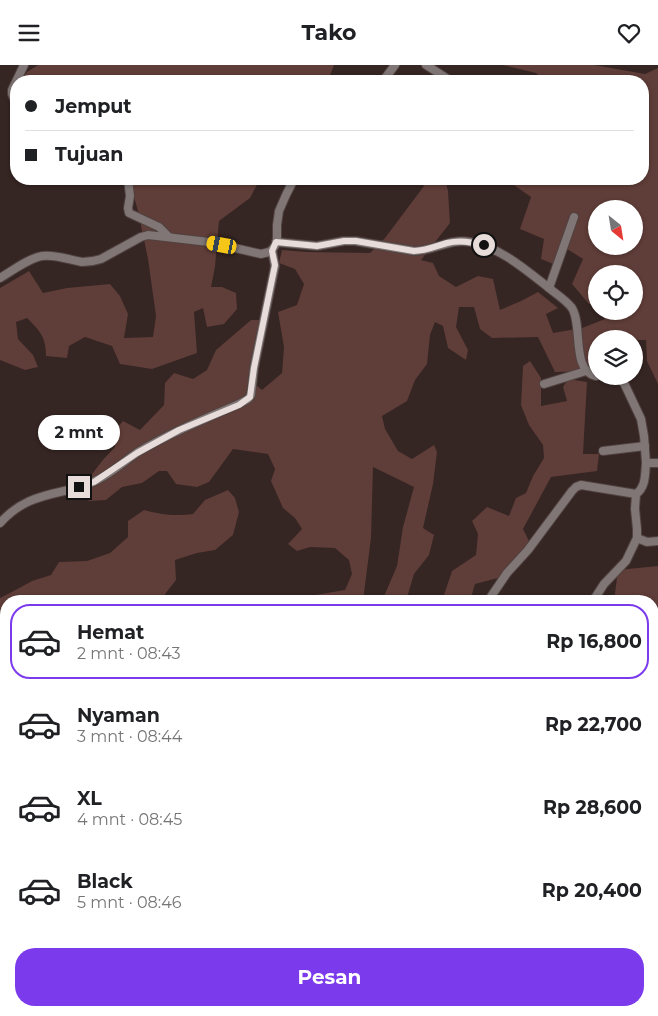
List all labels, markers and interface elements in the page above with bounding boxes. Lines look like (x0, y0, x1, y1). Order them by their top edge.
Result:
icon: menu (15, 19, 43, 47)
text: Tako (302, 19, 356, 46)
icon: heart (615, 19, 643, 47)
text: Jemput (55, 95, 132, 118)
text: Tujuan (55, 143, 123, 166)
north arrow (588, 200, 642, 255)
map controls (588, 200, 643, 385)
route start (473, 234, 495, 256)
car (205, 235, 238, 255)
button: locate (588, 265, 643, 320)
button: layers (588, 330, 643, 385)
callout: 2 mnt (38, 415, 120, 449)
text: 2 mnt (55, 423, 103, 442)
route end (68, 476, 90, 498)
icon: car (17, 619, 62, 664)
text: Hemat (77, 621, 144, 644)
text: Rp 16,800 (546, 630, 642, 653)
text: 2 mnt · 08:43 (77, 644, 181, 663)
icon: car (17, 702, 62, 747)
text: Nyaman (77, 704, 160, 727)
text: Rp 22,700 (545, 713, 642, 736)
text: 3 mnt · 08:44 (77, 727, 182, 746)
icon: car (17, 785, 62, 830)
text: XL (77, 787, 102, 810)
text: Rp 28,600 (543, 796, 642, 819)
text: 4 mnt · 08:45 (77, 810, 182, 829)
icon: car (17, 868, 62, 913)
text: Black (77, 870, 133, 893)
text: Rp 20,400 (542, 879, 642, 902)
text: 5 mnt · 08:46 (77, 893, 181, 912)
button: Pesan (15, 948, 644, 1006)

